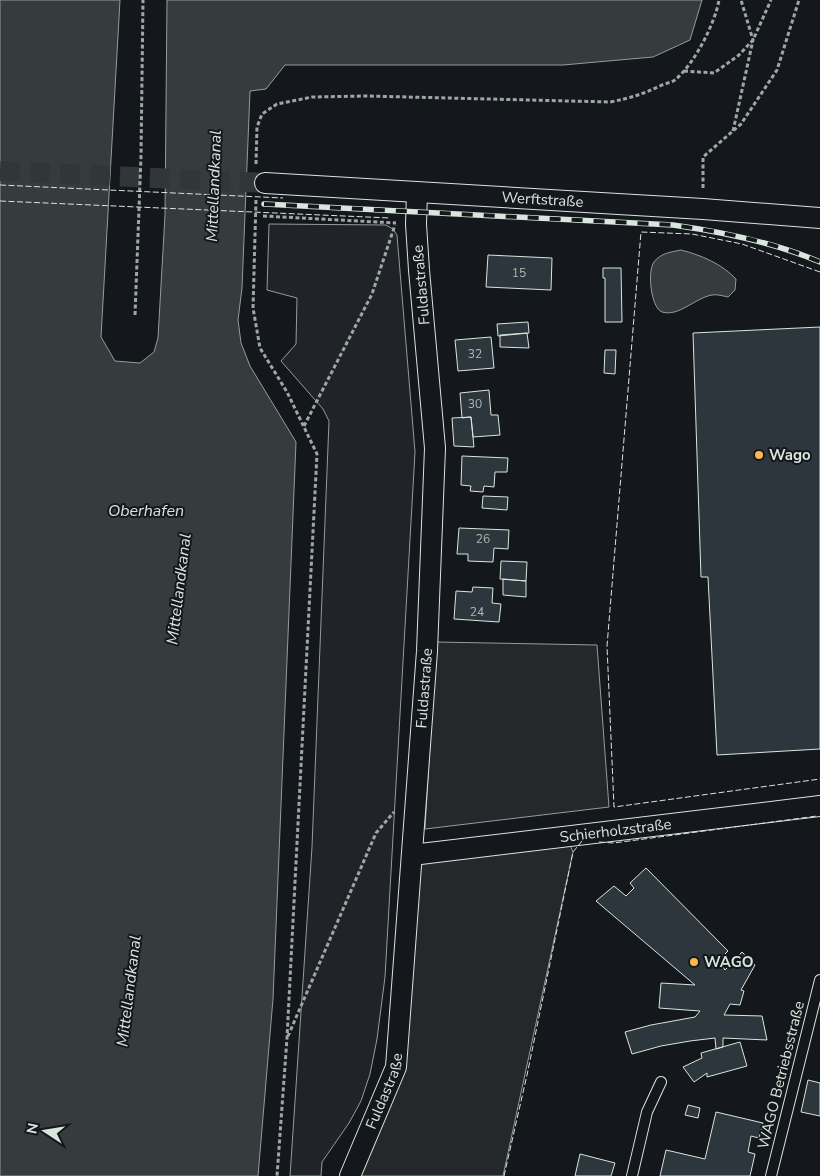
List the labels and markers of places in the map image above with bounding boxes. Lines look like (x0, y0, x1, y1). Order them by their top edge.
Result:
place label: Wago (769, 445, 811, 465)
marker: Wago (753, 449, 765, 461)
place label: WAGO (704, 952, 754, 972)
marker: WAGO (688, 956, 700, 968)

